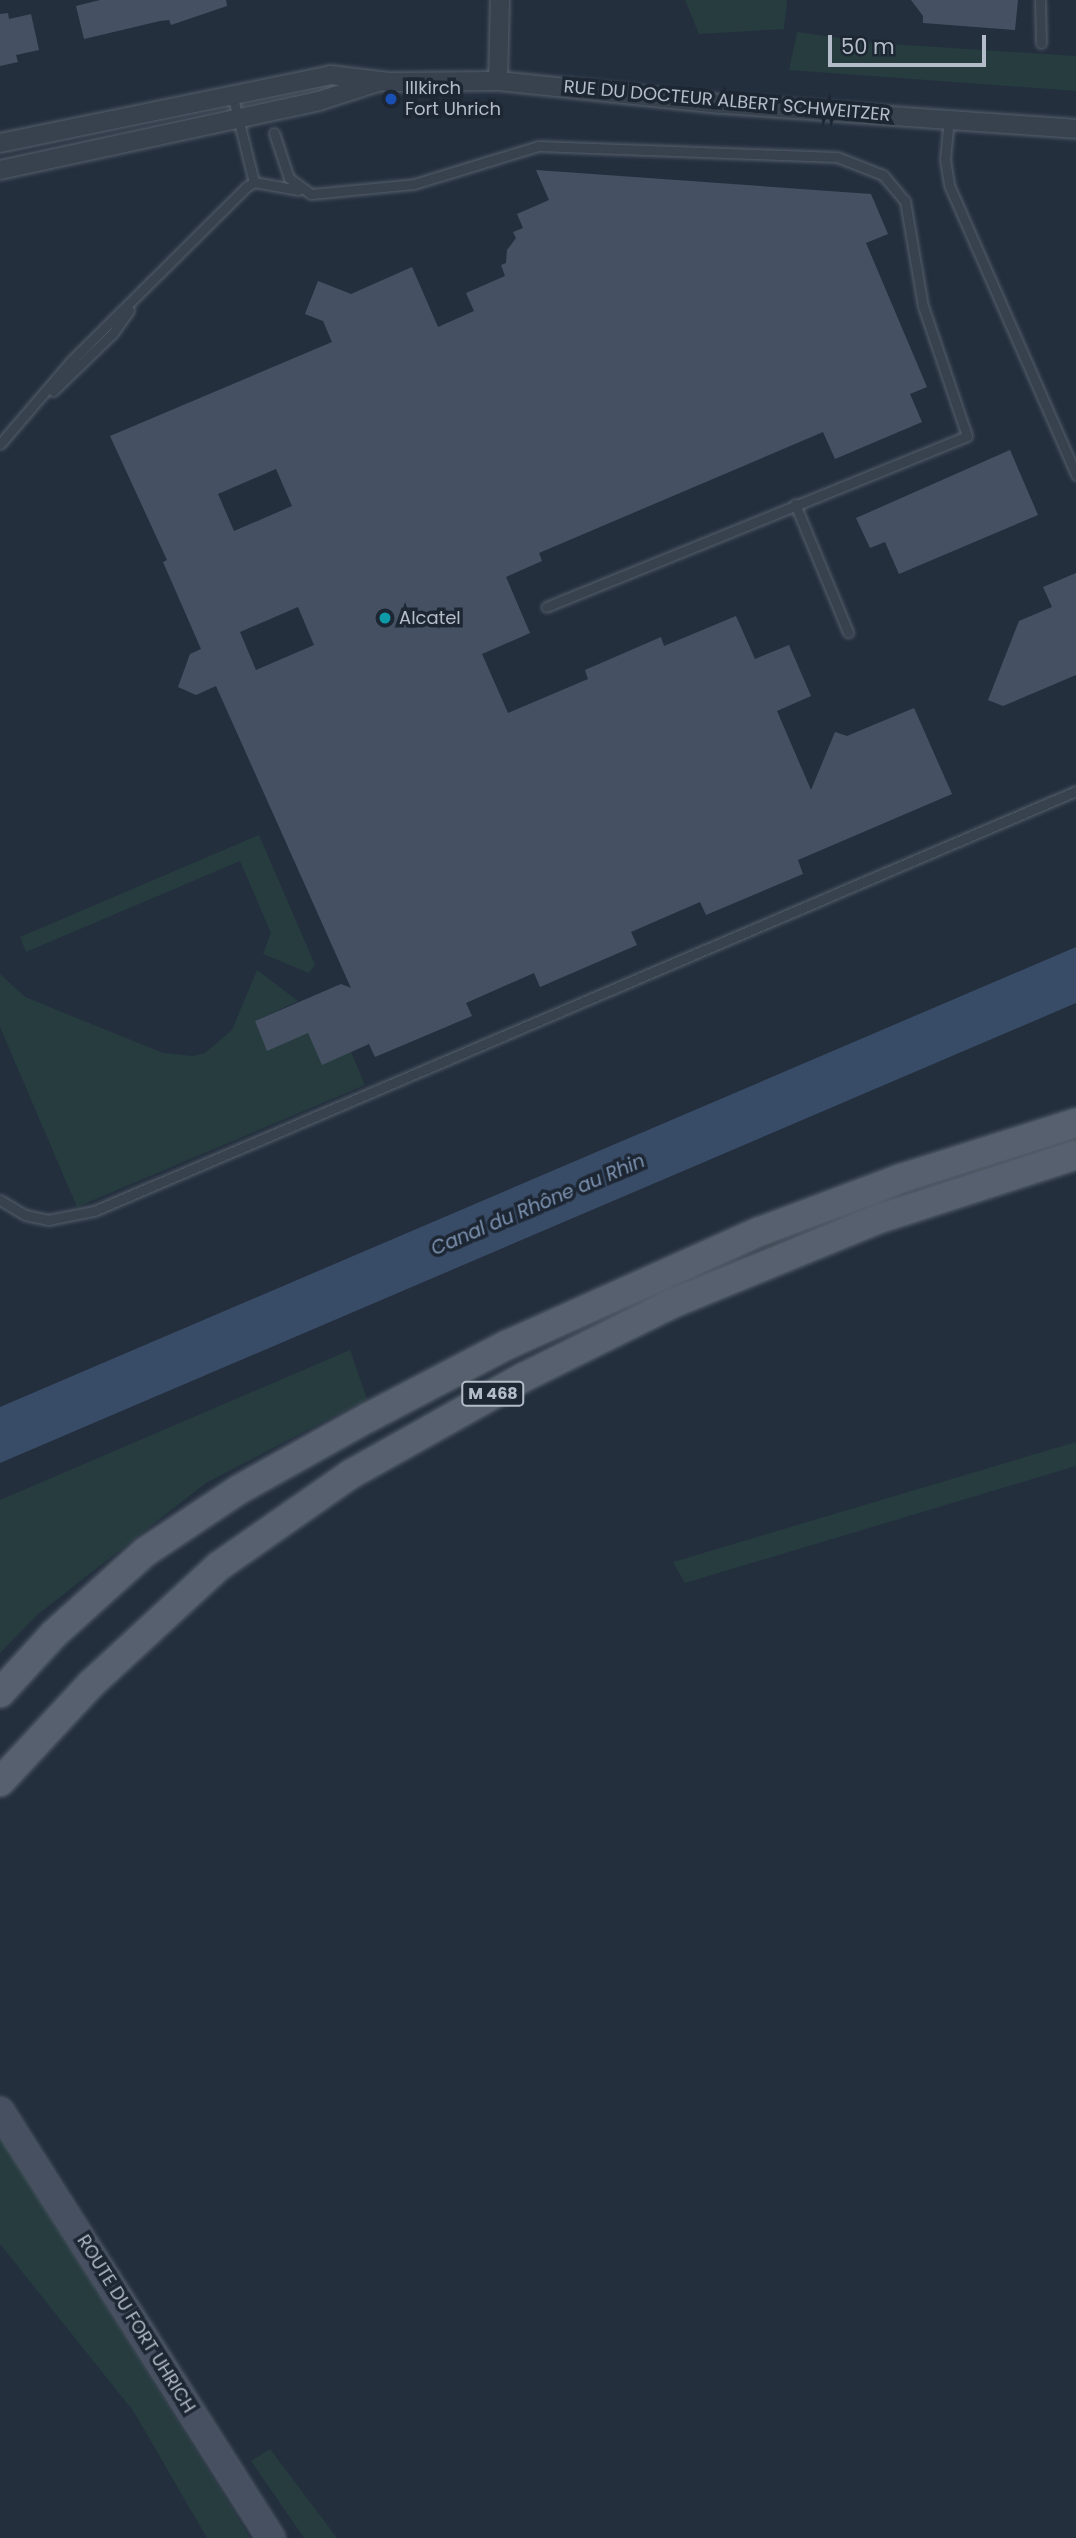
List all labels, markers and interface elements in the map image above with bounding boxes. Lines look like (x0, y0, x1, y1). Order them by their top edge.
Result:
scale bar (831, 21, 988, 65)
text: 50 m (841, 32, 895, 61)
street label: RUE DU DOCTEUR ALBERT SCHWEITZER (563, 76, 891, 126)
place label: Illkirch Fort Uhrich (405, 78, 501, 120)
marker: Illkirch Fort Uhrich (383, 91, 399, 107)
place label: Alcatel (399, 607, 461, 629)
marker: Alcatel (377, 610, 393, 626)
water label: Canal du Rhône au Rhin (428, 1150, 648, 1260)
road number: M 468 (460, 1382, 526, 1406)
street label: ROUTE DU FORT UHRICH (72, 2231, 200, 2417)

